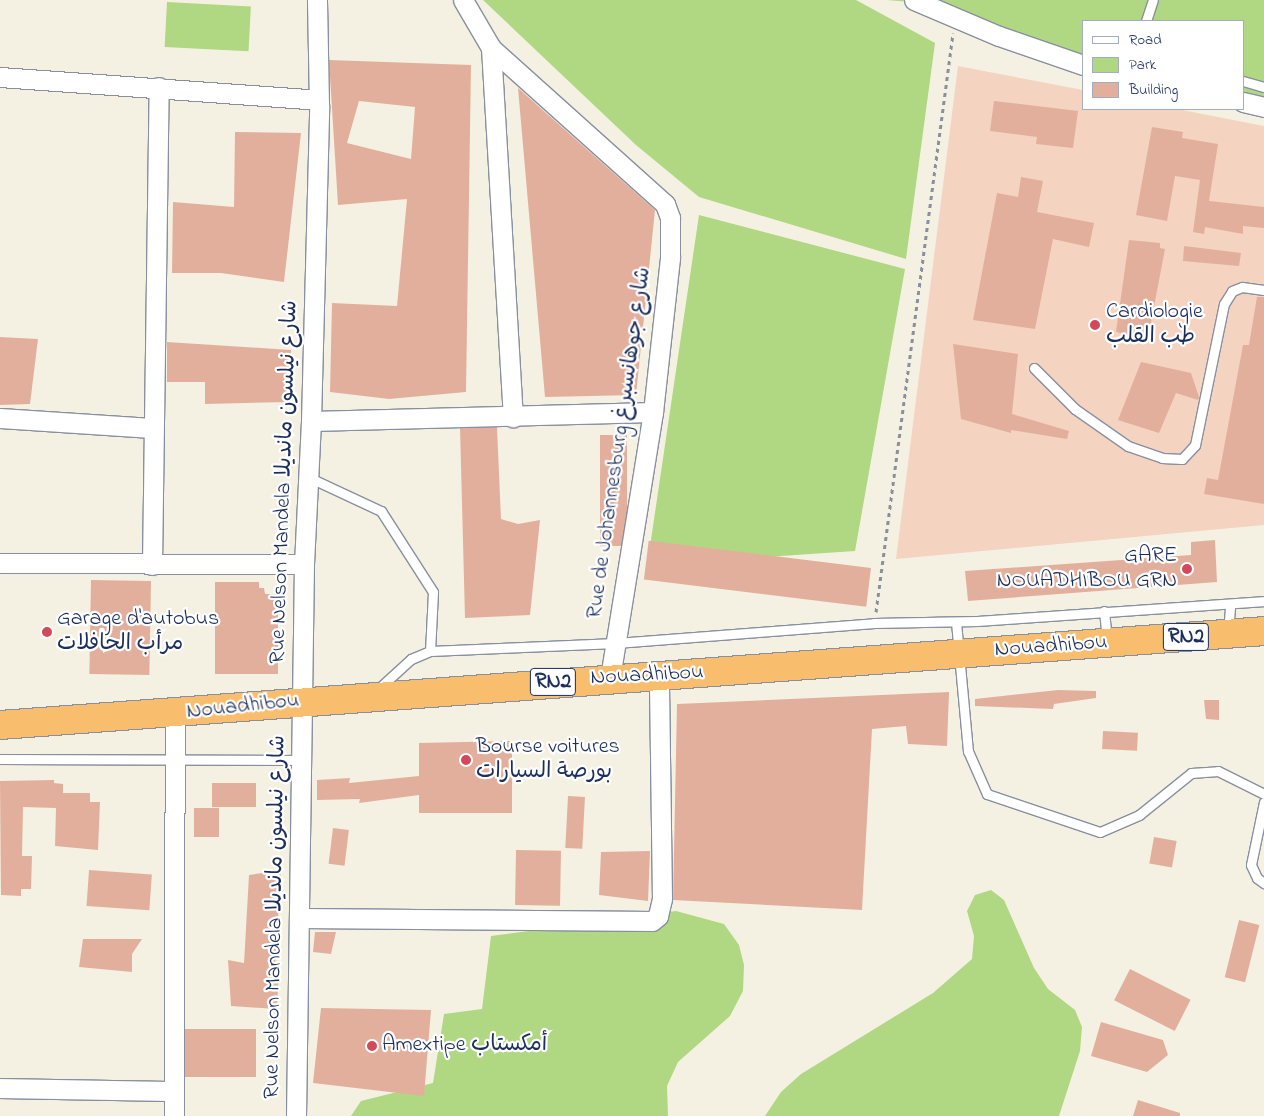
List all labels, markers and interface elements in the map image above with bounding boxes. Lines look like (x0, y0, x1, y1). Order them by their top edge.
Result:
legend (1082, 20, 1244, 110)
text: Road (1129, 29, 1162, 51)
text: Park (1129, 54, 1156, 76)
text: Building (1129, 79, 1178, 101)
street label: Rue de Johannesburg شارع جوهانسبرغ (582, 266, 658, 620)
place label: Cardiologie طب القلب (1106, 299, 1203, 350)
street label: Rue Nelson Mandela شارع نيلسون مانديلا (265, 300, 305, 664)
marker: Cardiologie طب القلب (1088, 318, 1102, 332)
place label: GARE NOUADHIBOU GRN (997, 543, 1177, 594)
marker: GARE NOUADHIBOU GRN (1181, 563, 1193, 575)
place label: Garage d'autobus مرأب الحافلات (57, 606, 219, 658)
road number: RN2 (1162, 618, 1210, 656)
marker: Garage d'autobus مرأب الحافلات (41, 626, 53, 638)
street label: Nouadhibou (994, 630, 1108, 664)
street label: Nouadhibou (590, 660, 704, 692)
road number: RN2 (529, 664, 577, 700)
street label: Nouadhibou (185, 688, 301, 726)
place label: Bourse voitures بورصة السيارات (476, 734, 620, 786)
street label: Rue Nelson Mandela شارع نيلسون مانديلا (260, 735, 292, 1099)
marker: Bourse voitures بورصة السيارات (460, 754, 472, 766)
place label: Amextipe أمكستاب (382, 1033, 547, 1059)
marker: Amextipe أمكستاب (366, 1040, 378, 1052)

